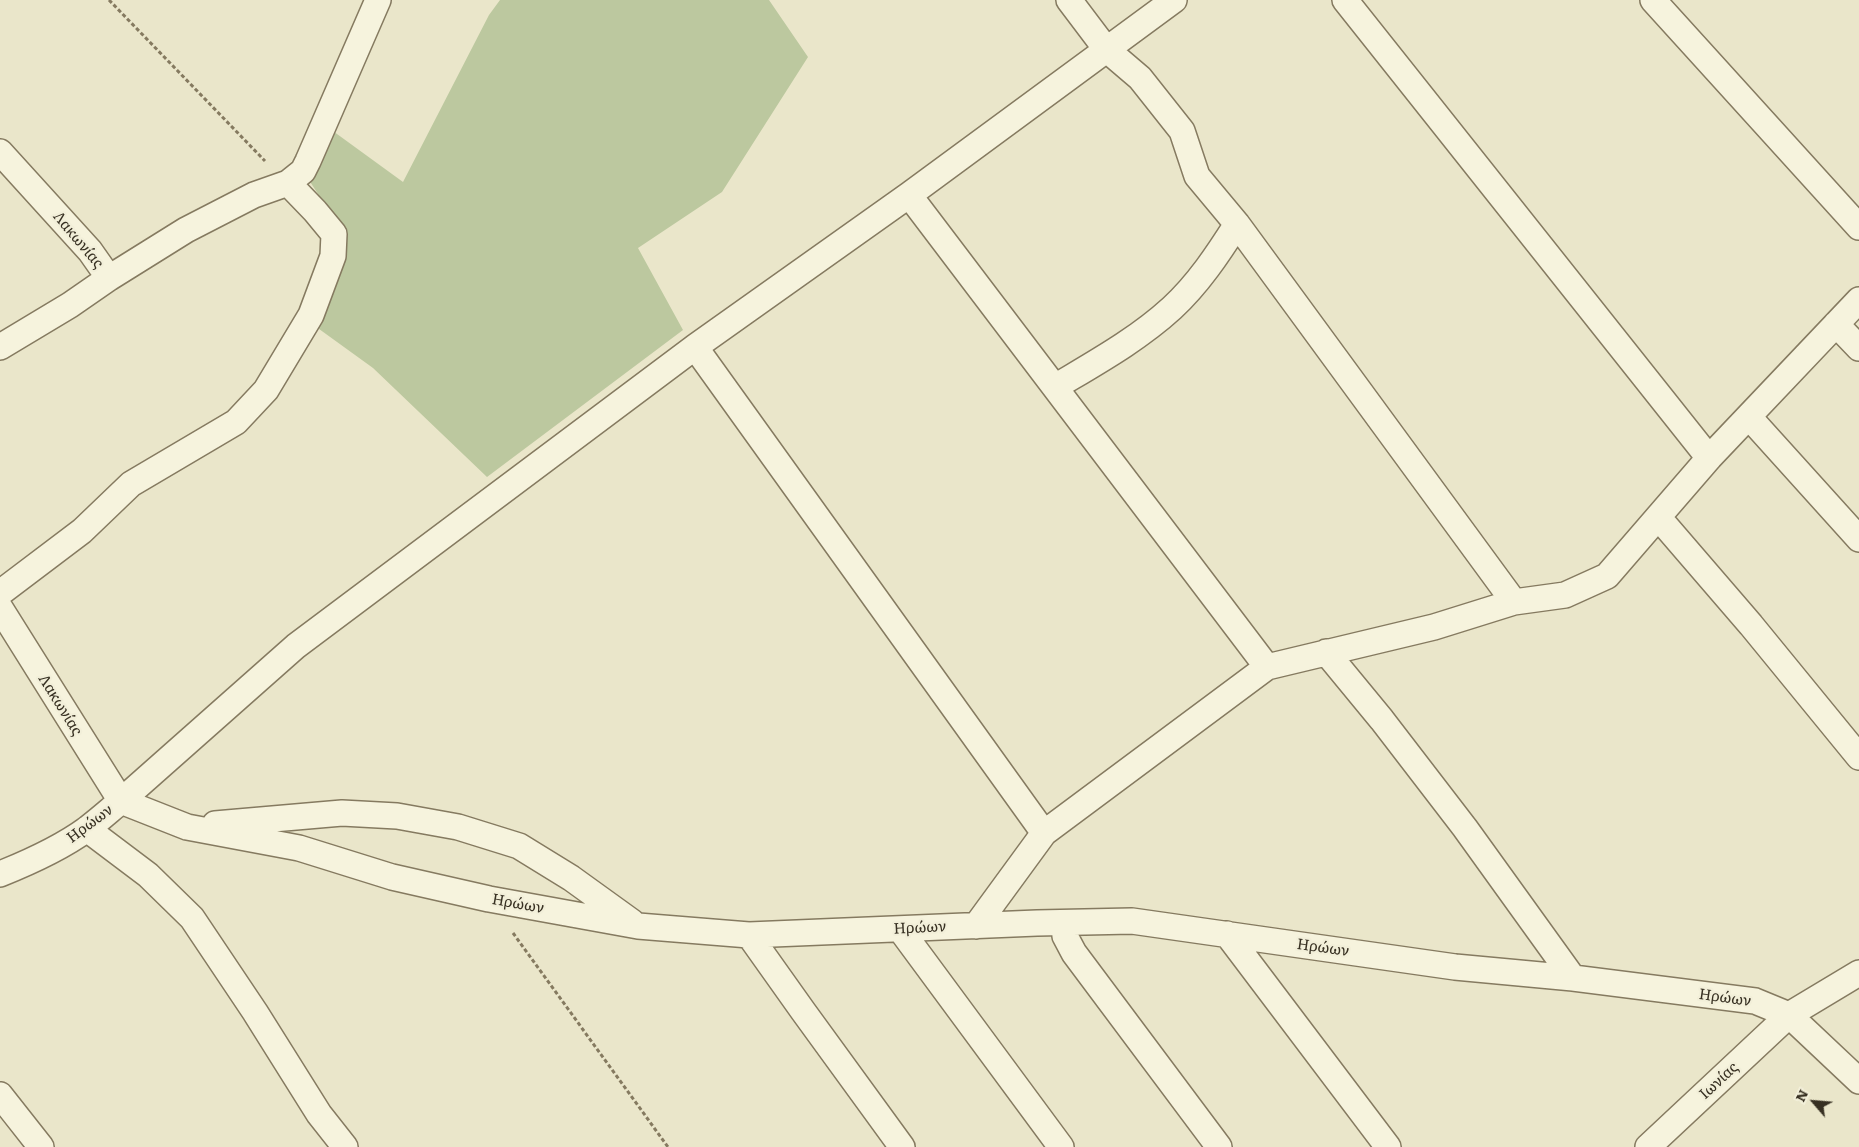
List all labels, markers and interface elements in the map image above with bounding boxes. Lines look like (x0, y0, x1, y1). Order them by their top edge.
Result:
street label: Λακωνίας (49, 208, 107, 272)
street label: Λακωνίας (34, 671, 86, 739)
street label: Ηρώων (63, 801, 117, 847)
street label: Ηρώων (490, 891, 546, 917)
street label: Ηρώων (893, 918, 947, 938)
street label: Ηρώων (1296, 935, 1350, 961)
street label: Ηρώων (1698, 985, 1752, 1011)
street label: Ιωνίας (1696, 1059, 1742, 1103)
north arrow (1789, 1077, 1839, 1127)
text: N (1789, 1085, 1812, 1105)

